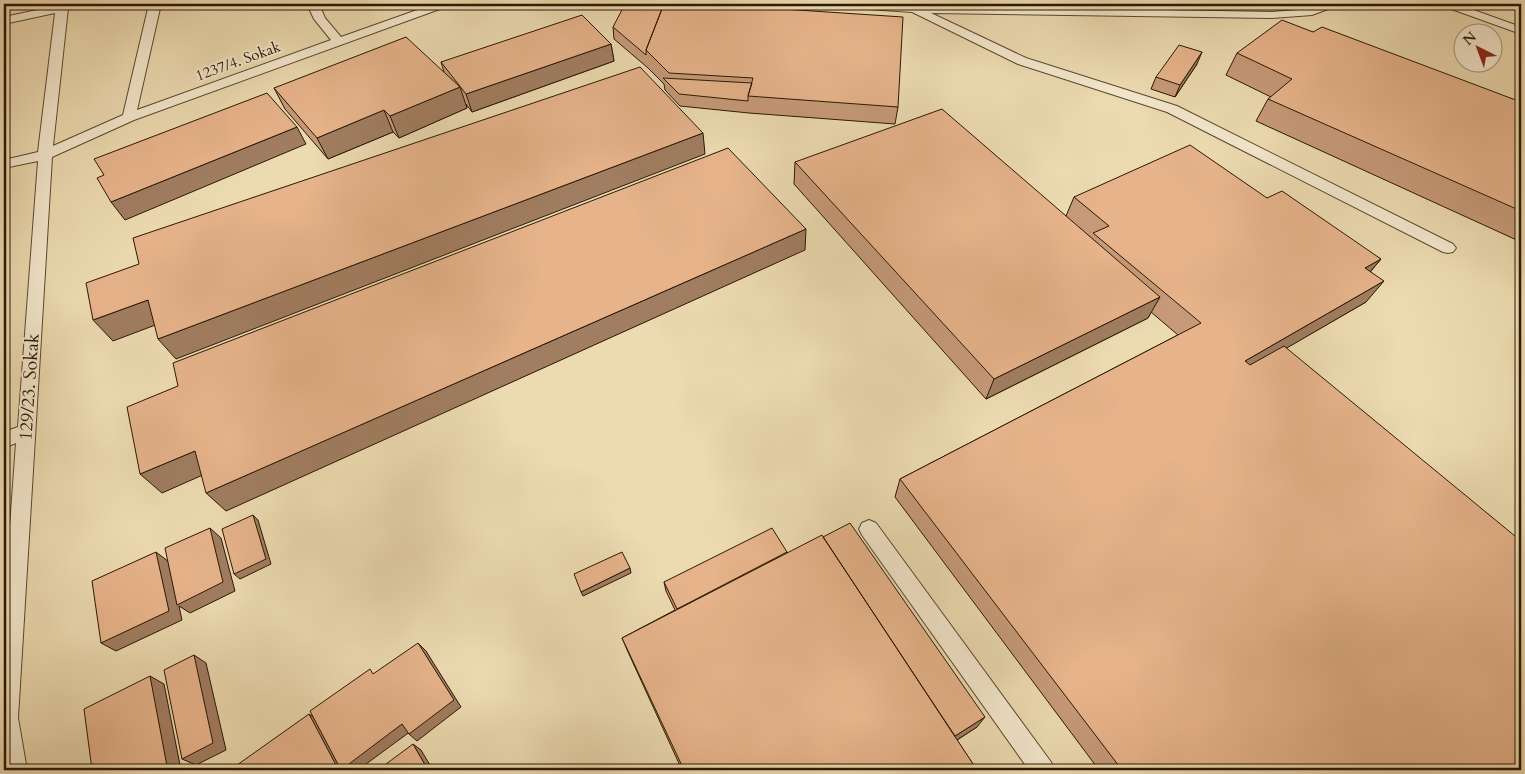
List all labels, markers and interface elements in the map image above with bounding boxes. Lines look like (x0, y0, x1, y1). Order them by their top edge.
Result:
north arrow (1452, 22, 1502, 72)
text: N (1459, 28, 1481, 50)
street label: 1237/4. Sokak (193, 36, 283, 86)
street label: 129/23. Sokak (13, 332, 46, 441)

